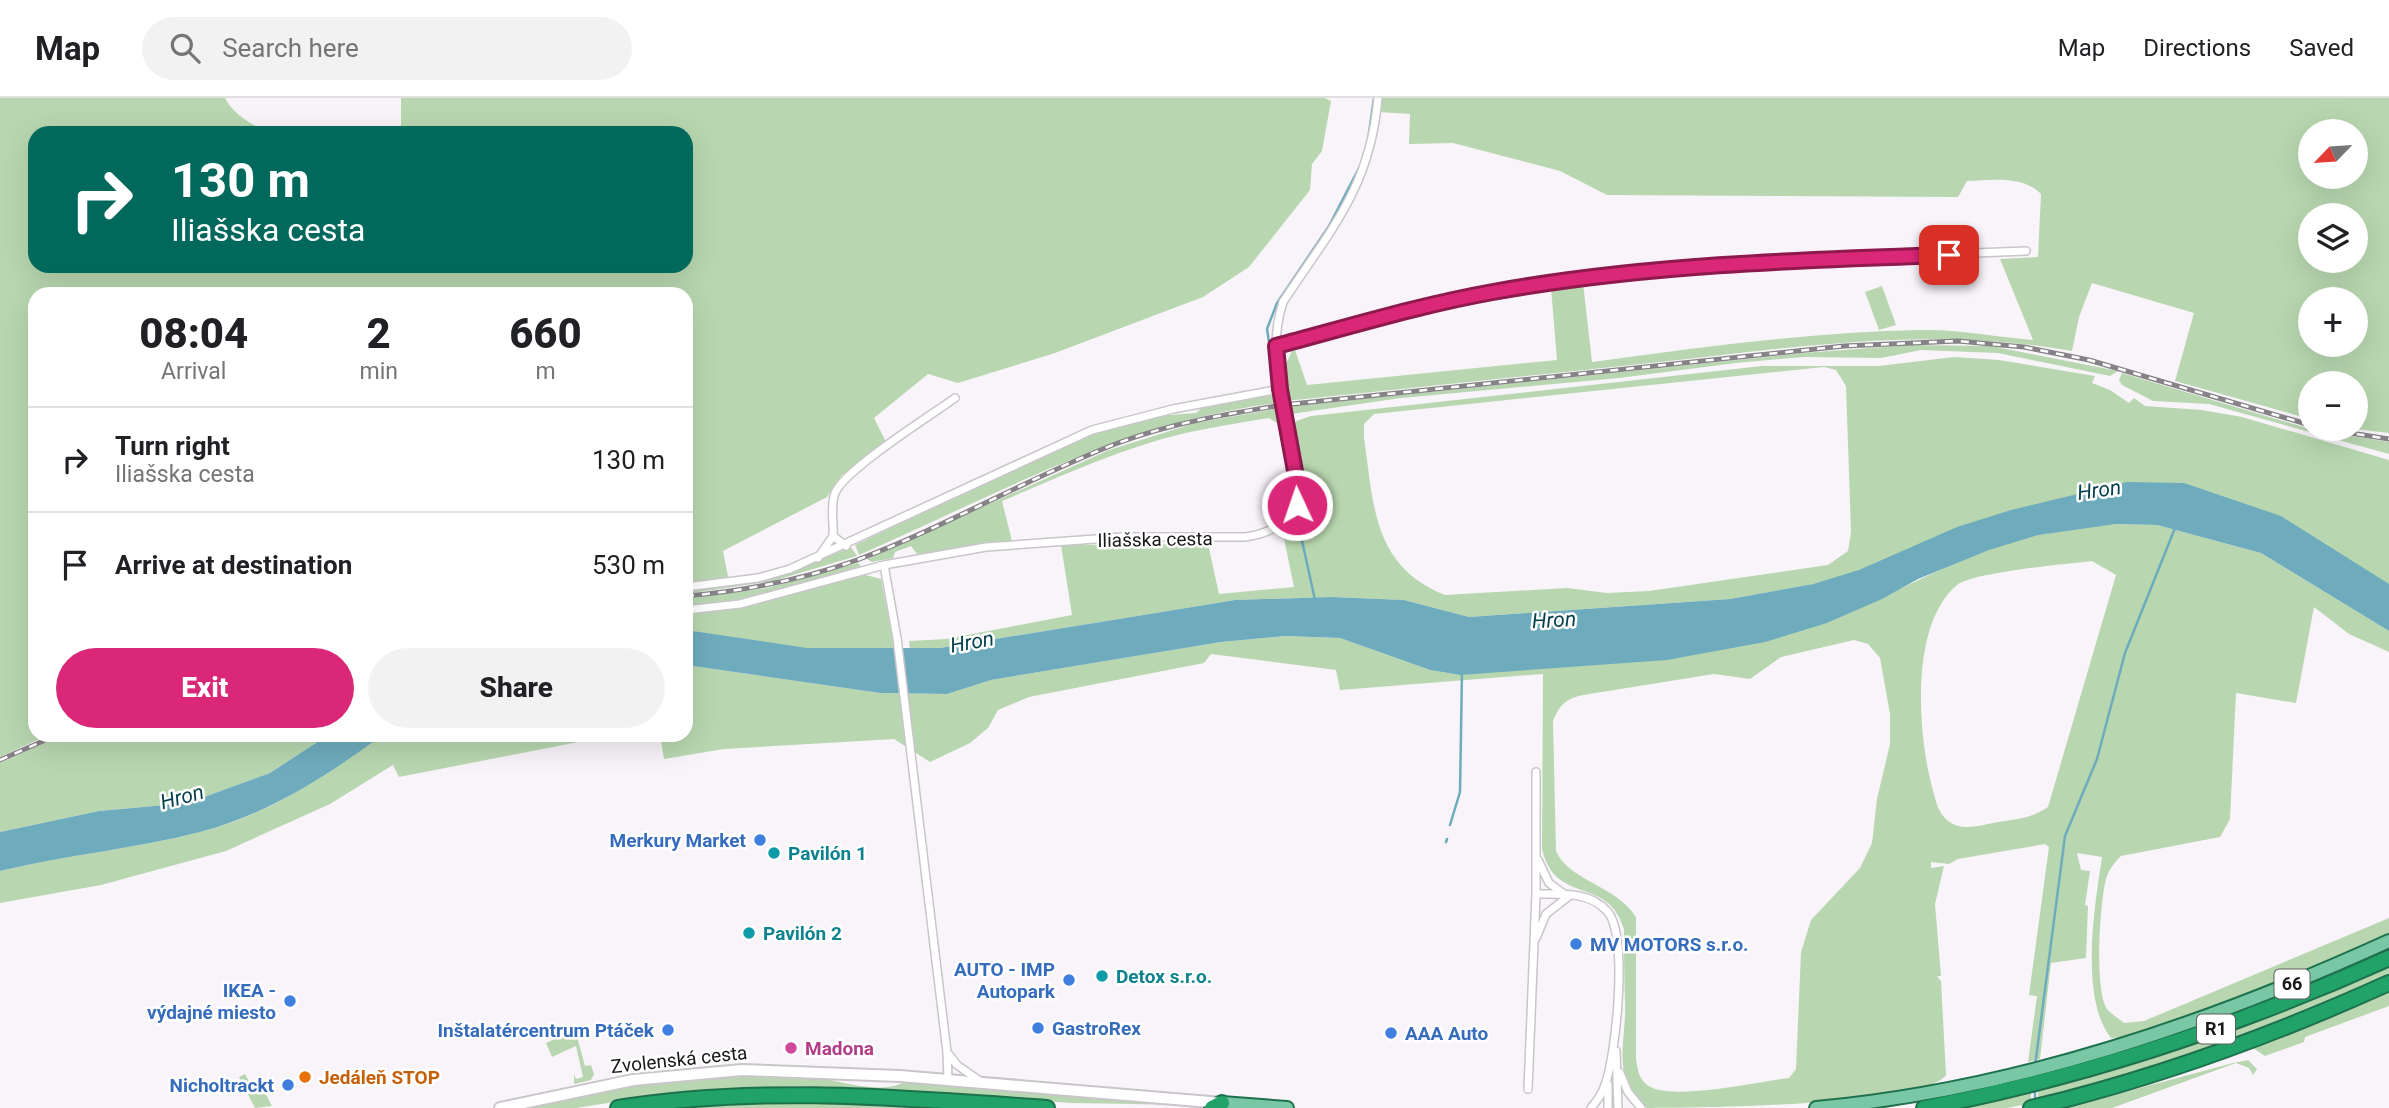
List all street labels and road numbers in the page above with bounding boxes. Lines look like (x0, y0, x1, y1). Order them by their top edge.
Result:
street label: Iliašska cesta (1097, 527, 1213, 552)
road number: 66 (2274, 970, 2310, 998)
road number: R1 (2197, 1014, 2235, 1044)
street label: Zvolenská cesta (610, 1041, 748, 1078)

